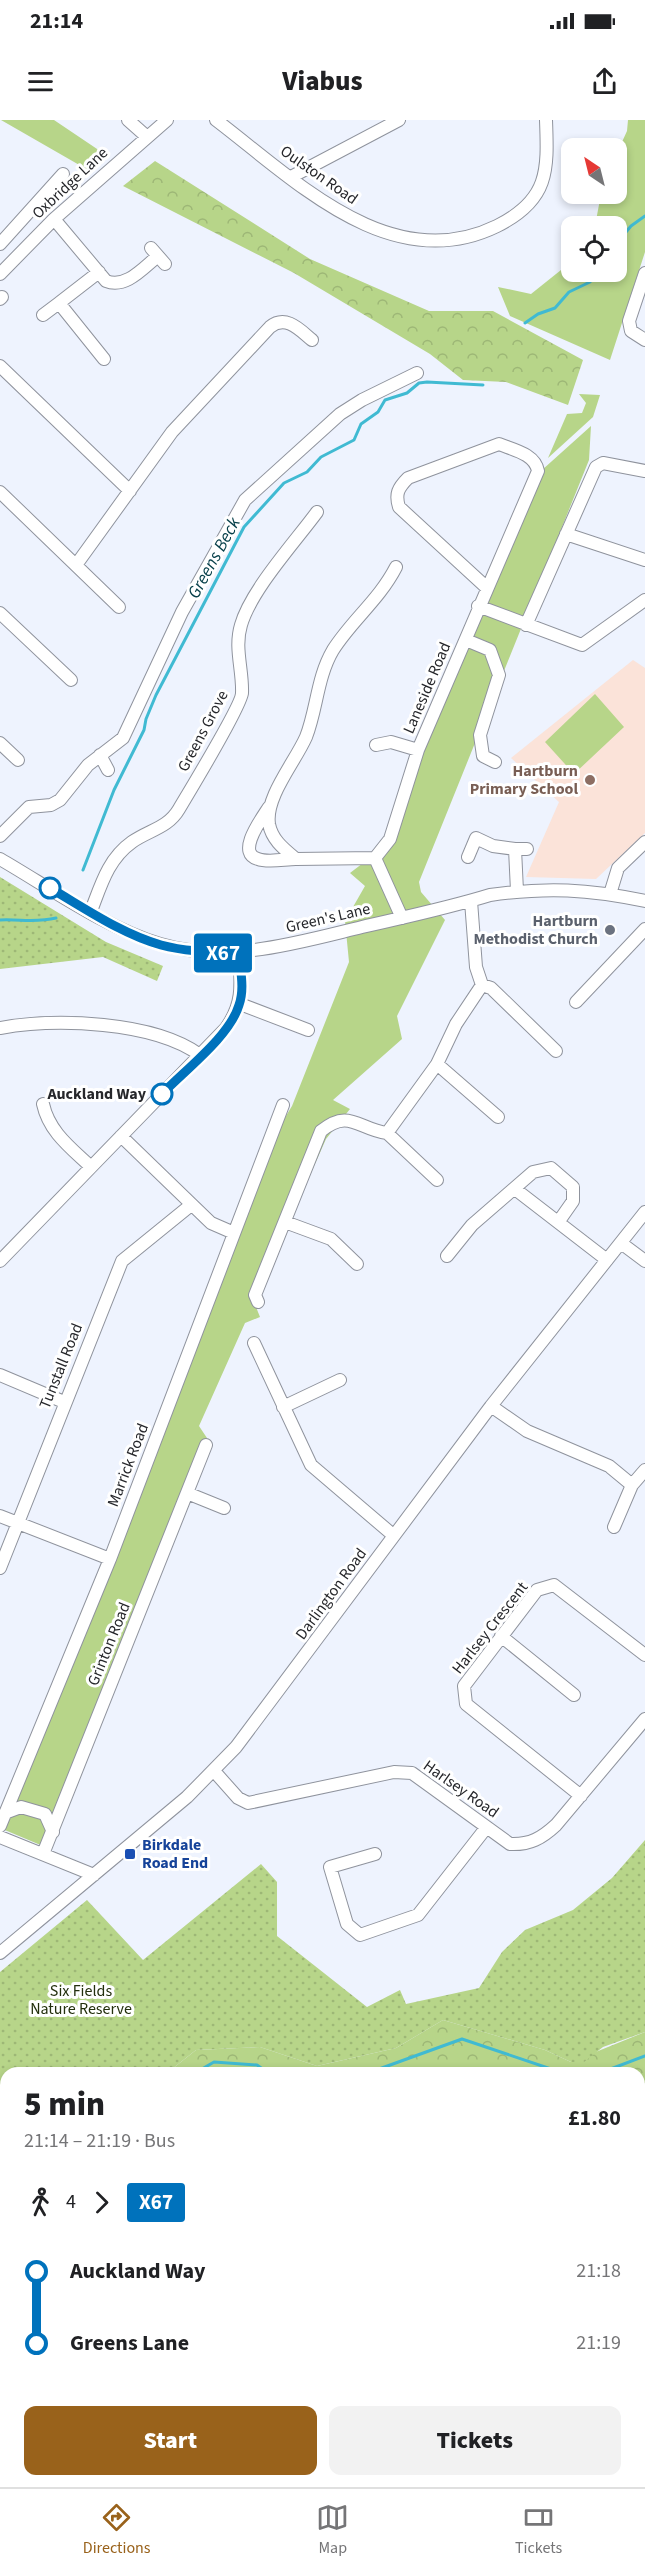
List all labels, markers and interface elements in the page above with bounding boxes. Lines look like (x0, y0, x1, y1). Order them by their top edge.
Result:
text: 21:14 (30, 5, 83, 37)
text: Viabus (282, 62, 363, 101)
icon: menu (24, 65, 57, 98)
icon: share (588, 65, 621, 98)
north arrow (561, 138, 627, 204)
map controls (561, 138, 627, 282)
street label: Oulston Road (276, 140, 362, 210)
street label: Oxbridge Lane (27, 142, 113, 224)
button: locate (561, 216, 627, 282)
water label: Greens Beck (181, 512, 247, 603)
street label: Laneside Road (398, 639, 456, 737)
street label: Greens Grove (172, 686, 234, 775)
place label: Hartburn Primary School (470, 760, 578, 800)
marker: Hartburn Primary School (583, 773, 597, 787)
unlabelled marker (39, 877, 61, 899)
street label: Green's Lane (284, 898, 372, 938)
place label: Hartburn Methodist Church (473, 910, 598, 950)
marker: Hartburn Methodist Church (603, 923, 617, 937)
line badge: X67 (188, 934, 258, 972)
text: X67 (206, 938, 240, 968)
place label: Auckland Way (46, 1083, 147, 1105)
marker: Auckland Way (151, 1083, 173, 1105)
street label: Tunstall Road (34, 1320, 88, 1412)
street label: Marrick Road (102, 1420, 154, 1510)
street label: Darlington Road (290, 1544, 372, 1644)
street label: Harlsey Crescent (447, 1577, 533, 1679)
street label: Grinton Road (82, 1599, 136, 1689)
street label: Harlsey Road (419, 1755, 503, 1823)
place label: Birkdale Road End (142, 1834, 208, 1874)
marker: Birkdale Road End (123, 1847, 137, 1861)
park label: Six Fields Nature Reserve (30, 1980, 132, 2020)
text: 5 min (24, 2081, 105, 2128)
text: £1.80 (568, 2102, 621, 2134)
text: 21:14 – 21:19 · Bus (24, 2127, 175, 2155)
icon: walk (24, 2186, 57, 2219)
icon: forward (85, 2186, 118, 2219)
text: X67 (139, 2187, 173, 2217)
text: 4 (66, 2188, 76, 2216)
text: Auckland Way (70, 2255, 206, 2287)
text: 21:18 (576, 2257, 621, 2285)
text: Greens Lane (70, 2327, 189, 2359)
text: 21:19 (576, 2329, 621, 2357)
button: Start (24, 2406, 317, 2475)
button: Tickets (329, 2406, 621, 2475)
tab: Directions (83, 2501, 151, 2559)
tab: Map (316, 2501, 349, 2559)
tab: Tickets (515, 2501, 562, 2559)

